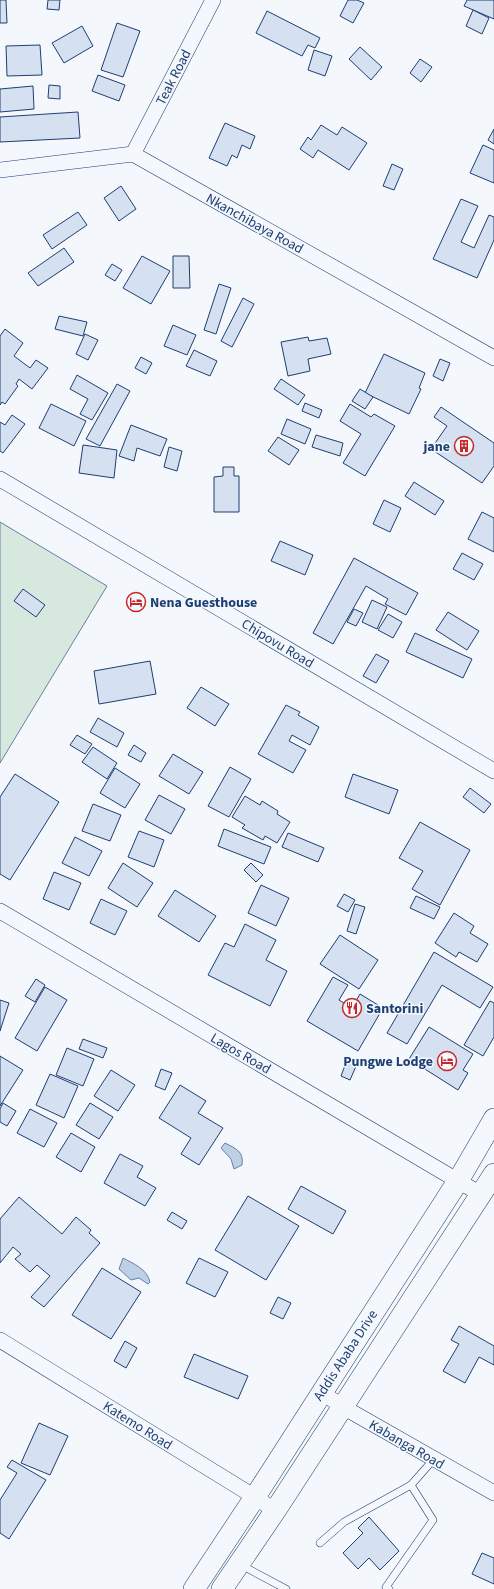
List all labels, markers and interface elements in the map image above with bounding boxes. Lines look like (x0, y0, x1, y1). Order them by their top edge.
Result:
street label: Teak Road (151, 46, 196, 109)
street label: Nkanchibaya Road (202, 189, 307, 259)
building icon: jane (453, 435, 475, 457)
place label: jane (422, 437, 450, 457)
hotel icon: Nena Guesthouse (125, 591, 147, 613)
place label: Nena Guesthouse (150, 593, 257, 613)
street label: Chipovu Road (237, 614, 318, 673)
restaurant icon: Santorini (341, 997, 363, 1019)
place label: Santorini (366, 999, 423, 1019)
street label: Lagos Road (206, 1028, 275, 1079)
hotel icon: Pungwe Lodge (436, 1050, 458, 1072)
place label: Pungwe Lodge (343, 1052, 433, 1072)
street label: Addis Ababa Drive (309, 1306, 383, 1405)
street label: Katemo Road (99, 1397, 176, 1455)
street label: Kabanga Road (365, 1415, 448, 1475)

